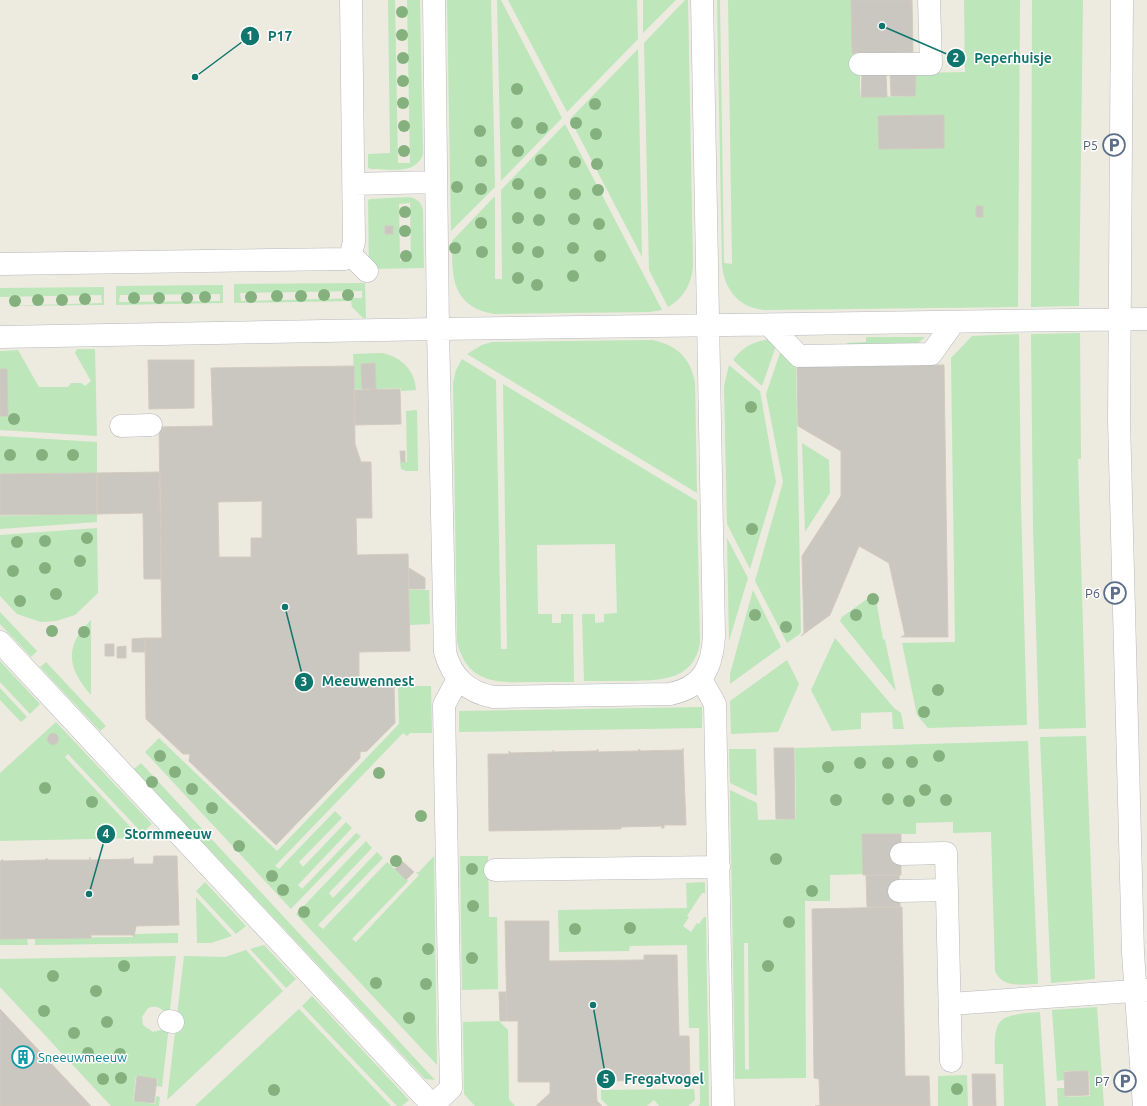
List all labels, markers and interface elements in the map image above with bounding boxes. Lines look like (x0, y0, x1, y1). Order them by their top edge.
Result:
callout: P17 (240, 23, 300, 49)
text: P17 (268, 28, 292, 44)
text: 1 (247, 29, 253, 42)
callout: Peperhuisje (946, 45, 1060, 71)
text: Peperhuisje (974, 50, 1052, 66)
text: 2 (953, 51, 960, 64)
parking icon: P5 (1101, 132, 1127, 158)
place label: P5 (1083, 138, 1098, 152)
parking icon: P6 (1102, 580, 1128, 606)
place label: P6 (1085, 586, 1100, 600)
callout: Meeuwennest (294, 669, 422, 695)
text: Meeuwennest (322, 673, 414, 689)
text: 3 (301, 675, 307, 688)
callout: Stormmeeuw (96, 821, 219, 847)
text: Stormmeeuw (124, 826, 212, 842)
text: 4 (103, 827, 110, 840)
building icon: Sneeuwmeeuw (10, 1044, 36, 1070)
place label: Sneeuwmeeuw (38, 1050, 127, 1064)
callout: Fregatvogel (596, 1066, 712, 1092)
parking icon: P7 (1112, 1068, 1138, 1094)
text: Fregatvogel (624, 1071, 704, 1087)
text: 5 (603, 1072, 610, 1085)
place label: P7 (1095, 1074, 1110, 1088)

